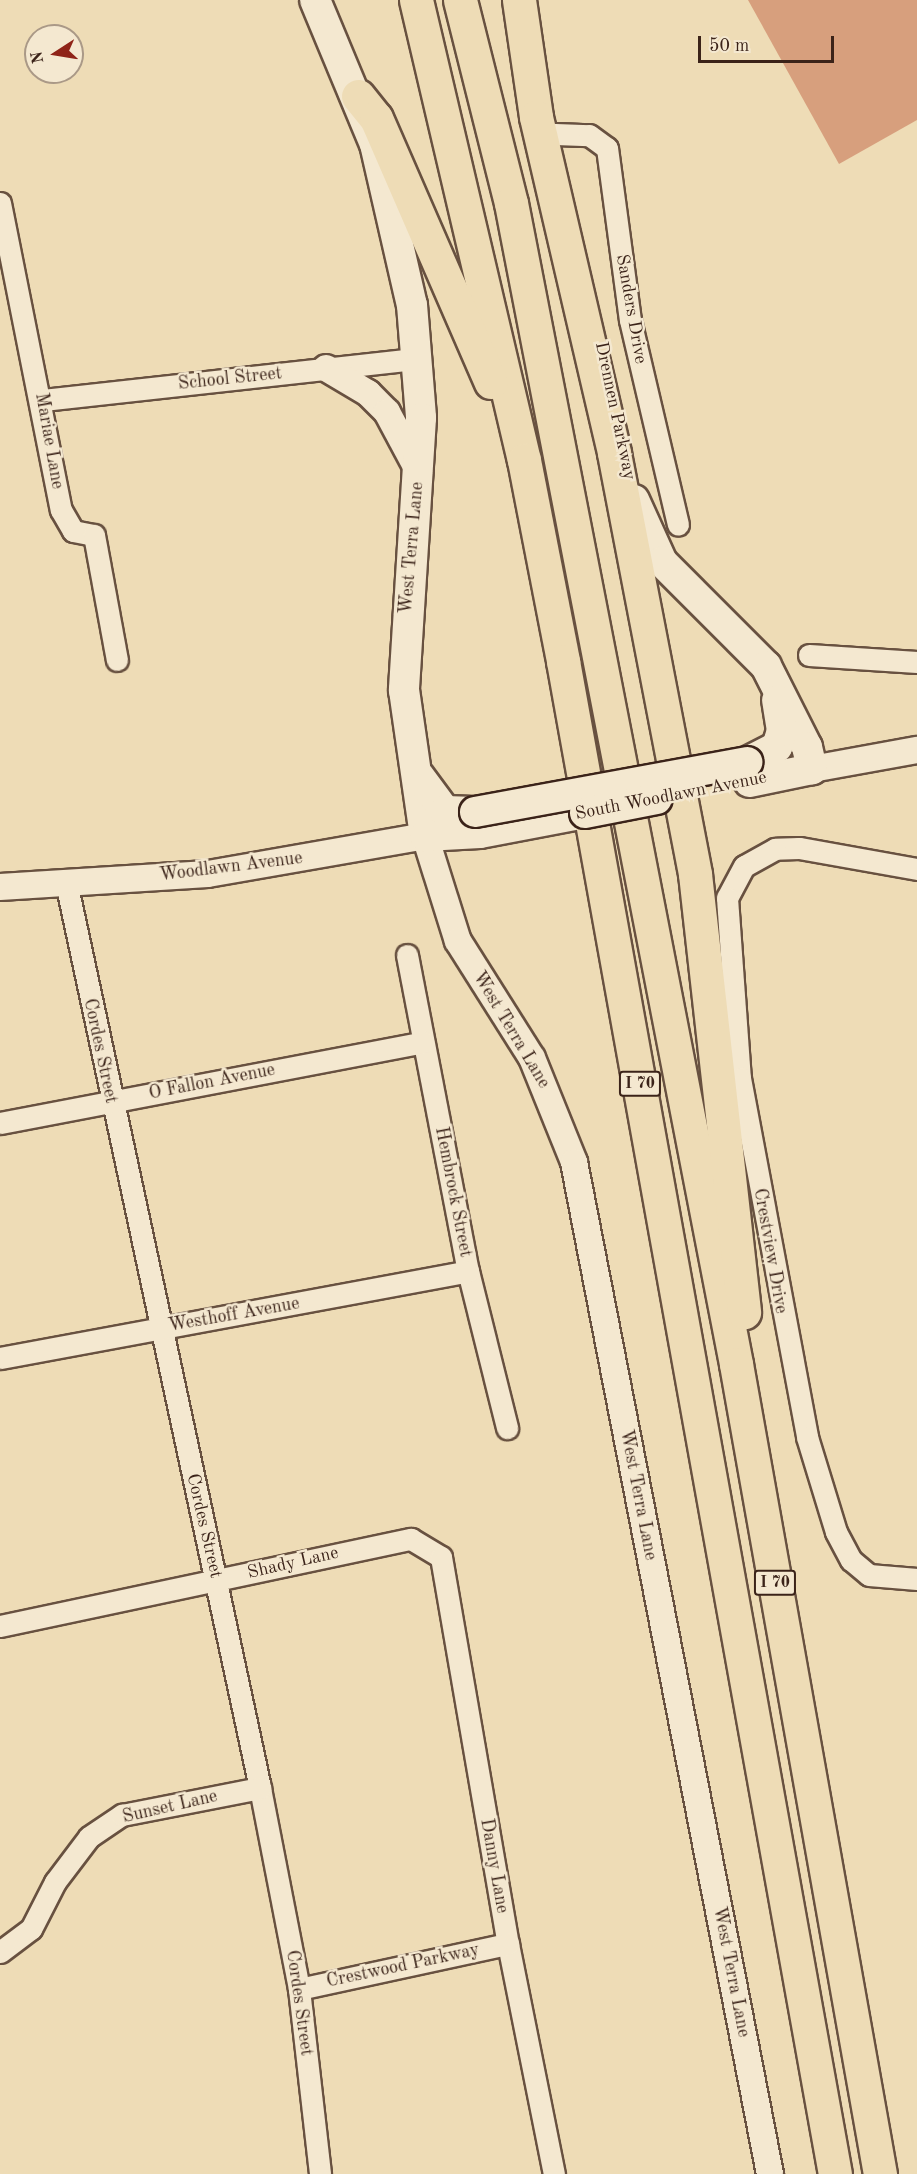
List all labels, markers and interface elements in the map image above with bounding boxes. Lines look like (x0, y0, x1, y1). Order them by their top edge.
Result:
north arrow (24, 24, 84, 84)
scale bar (701, 24, 838, 62)
text: 50 m (709, 37, 749, 55)
text: N (29, 50, 47, 65)
street label: Sanders Drive (611, 253, 651, 365)
street label: Drennen Parkway (590, 340, 640, 482)
street label: School Street (177, 363, 283, 395)
street label: Mariae Lane (30, 391, 68, 491)
street label: West Terra Lane (395, 481, 429, 615)
street label: South Woodlawn Avenue (573, 767, 769, 825)
street label: Woodlawn Avenue (158, 848, 304, 886)
street label: West Terra Lane (468, 968, 554, 1092)
street label: Cordes Street (78, 997, 122, 1105)
street label: O Fallon Avenue (147, 1059, 277, 1105)
road number: I 70 (618, 1071, 662, 1097)
street label: Hembrock Street (430, 1125, 476, 1259)
street label: Crestview Drive (748, 1187, 792, 1315)
street label: Westhoff Avenue (167, 1293, 301, 1337)
street label: West Terra Lane (615, 1428, 661, 1562)
street label: Cordes Street (181, 1472, 227, 1580)
street label: Shady Lane (245, 1542, 341, 1584)
road number: I 70 (752, 1570, 798, 1596)
street label: Sunset Lane (120, 1786, 220, 1828)
street label: Danny Lane (475, 1817, 513, 1915)
street label: West Terra Lane (708, 1905, 754, 2039)
street label: Crestwood Parkway (325, 1939, 481, 1993)
street label: Cordes Street (281, 1949, 317, 2057)

